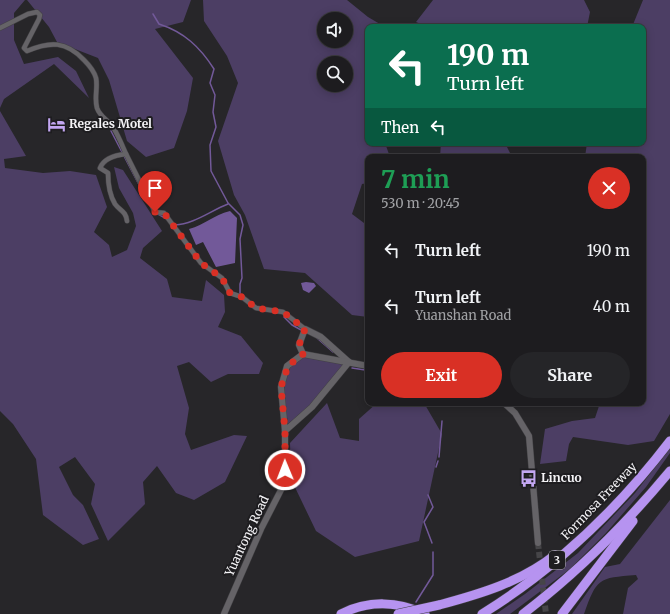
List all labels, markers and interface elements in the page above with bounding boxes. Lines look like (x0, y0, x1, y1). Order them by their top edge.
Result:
map controls (317, 12, 353, 92)
button: sound (317, 12, 353, 48)
text: 190 m (447, 37, 529, 73)
icon: left (381, 40, 433, 92)
button: search (317, 56, 353, 92)
text: Turn left (447, 72, 524, 95)
hotel icon: Regales Motel (46, 114, 66, 134)
place label: Regales Motel (69, 116, 152, 131)
icon: left (427, 116, 449, 138)
text: Then (381, 118, 419, 137)
text: 7 min (381, 164, 450, 195)
button: close (588, 167, 630, 209)
pin (138, 171, 172, 212)
icon: arrive (144, 177, 166, 199)
text: 530 m · 20:45 (381, 195, 460, 212)
icon: left (381, 239, 403, 261)
text: Turn left (415, 241, 481, 260)
text: 190 m (587, 241, 630, 260)
text: Turn left (415, 288, 481, 307)
icon: left (381, 295, 403, 317)
text: 40 m (593, 297, 630, 316)
text: Yuanshan Road (415, 307, 511, 324)
button: Exit (381, 352, 502, 398)
button: Share (510, 352, 630, 398)
position arrow (264, 449, 306, 491)
street label: Formosa Freeway (558, 459, 639, 542)
bus stop icon: Lincuo (518, 468, 538, 488)
place label: Lincuo (541, 470, 582, 485)
street label: Yuantong Road (221, 493, 272, 579)
road number: 3 (549, 551, 565, 569)

